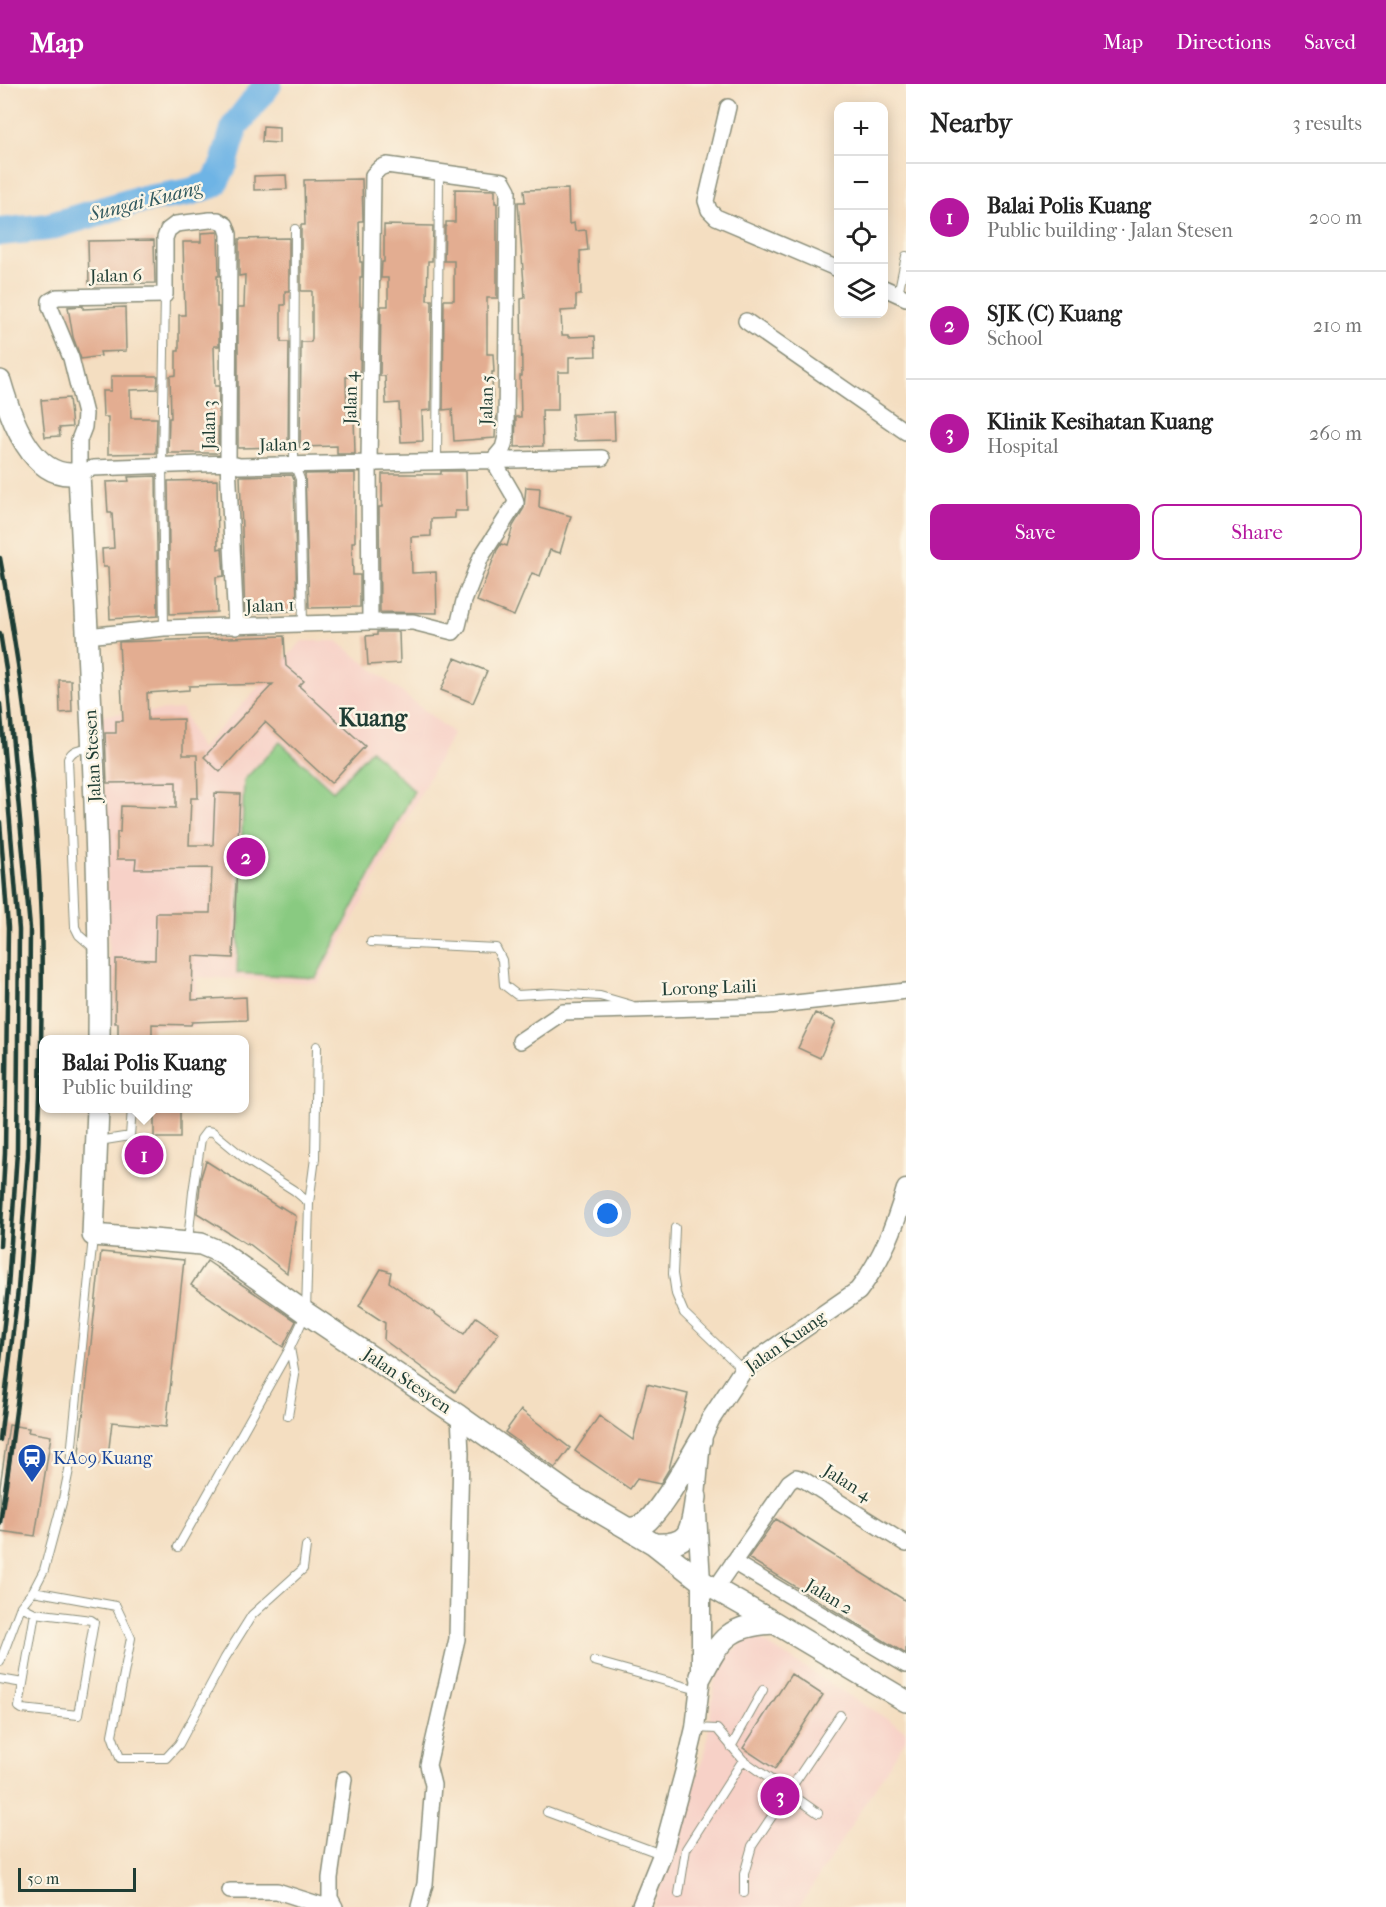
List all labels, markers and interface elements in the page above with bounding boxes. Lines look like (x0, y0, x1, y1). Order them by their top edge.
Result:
text: Map (30, 26, 84, 59)
text: Map (1103, 30, 1143, 54)
text: Directions (1176, 30, 1271, 54)
text: Saved (1304, 30, 1356, 54)
map controls (834, 102, 888, 318)
button: + (834, 102, 888, 156)
text: Nearby (930, 108, 1012, 139)
text: 3 results (1293, 112, 1362, 135)
button: − (834, 156, 888, 210)
water label: Sungai Kuang (86, 176, 205, 226)
text: Balai Polis Kuang (987, 193, 1151, 219)
text: 1 (946, 206, 953, 229)
text: 200 m (1309, 206, 1362, 229)
button: locate (834, 210, 888, 264)
text: Public building · Jalan Stesen (987, 219, 1233, 242)
button: layers (834, 264, 888, 318)
street label: Jalan 6 (88, 265, 142, 287)
text: SJK (C) Kuang (987, 301, 1122, 327)
text: 2 (944, 314, 955, 337)
text: 210 m (1313, 314, 1362, 337)
text: School (987, 327, 1043, 350)
street label: Jalan 4 (340, 371, 362, 427)
street label: Jalan 5 (476, 375, 498, 427)
street label: Jalan 3 (199, 400, 220, 452)
text: Klinik Kesihatan Kuang (987, 409, 1213, 435)
text: 3 (945, 422, 954, 445)
text: 260 m (1309, 422, 1362, 445)
street label: Jalan 2 (257, 434, 311, 456)
text: Hospital (987, 435, 1059, 458)
button: Save (930, 504, 1140, 560)
button: Share (1152, 504, 1362, 560)
street label: Jalan 1 (243, 595, 295, 617)
district label: Kuang (339, 704, 408, 732)
street label: Jalan Stesen (80, 708, 106, 805)
pin: 2 (226, 834, 266, 880)
street label: Lorong Laili (661, 976, 758, 1000)
popup (39, 1035, 249, 1113)
text: Balai Polis Kuang (62, 1050, 226, 1076)
text: Public building (62, 1076, 192, 1099)
pin: 1 (124, 1132, 164, 1178)
your location (593, 1199, 622, 1228)
street label: Jalan Kuang (740, 1306, 831, 1379)
street label: Jalan Stesyen (357, 1343, 456, 1419)
station icon: KA09 Kuang (16, 1442, 48, 1484)
place label: KA09 Kuang (53, 1448, 153, 1469)
street label: Jalan 4 (817, 1459, 875, 1506)
street label: Jalan 2 (800, 1574, 857, 1619)
pin: 3 (760, 1774, 800, 1818)
scale bar (18, 1865, 136, 1892)
text: 50 m (27, 1869, 59, 1888)

